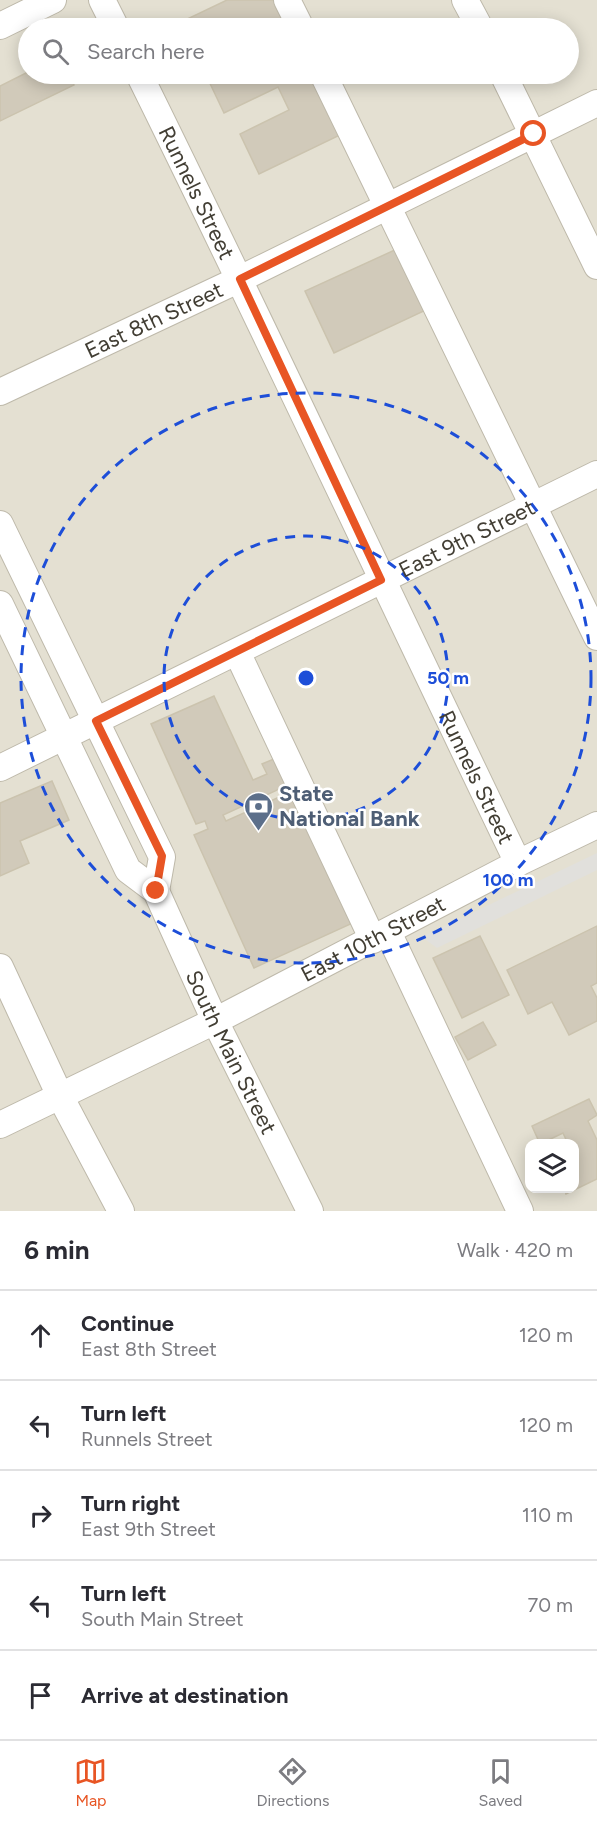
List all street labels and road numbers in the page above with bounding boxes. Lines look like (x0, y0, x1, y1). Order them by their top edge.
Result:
street label: Runnels Street (153, 122, 240, 264)
street label: East 8th Street (81, 276, 227, 364)
street label: East 9th Street (394, 494, 539, 584)
street label: Runnels Street (433, 706, 520, 848)
street label: East 10th Street (296, 890, 450, 988)
street label: South Main Street (180, 966, 282, 1139)

